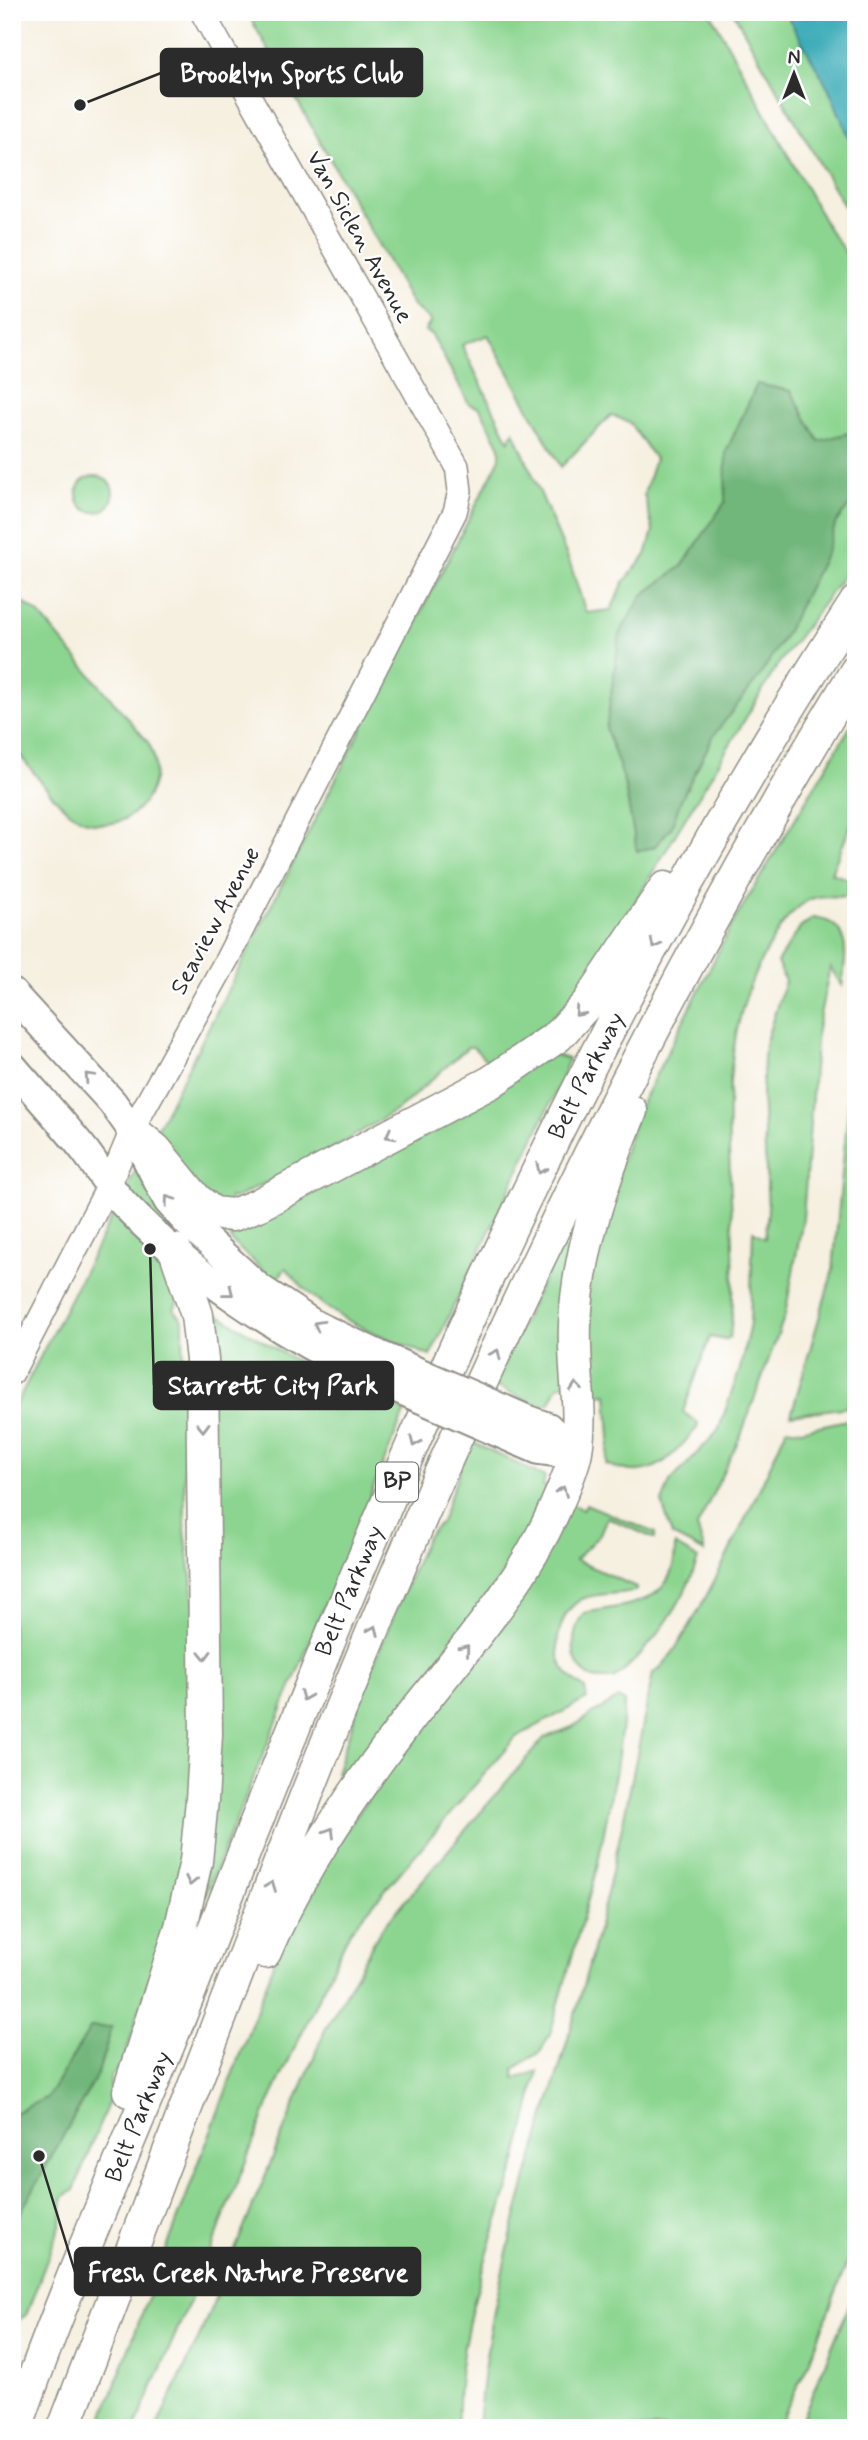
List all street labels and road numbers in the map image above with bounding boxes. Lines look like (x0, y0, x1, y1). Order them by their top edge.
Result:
street label: Van Siclen Avenue (299, 145, 419, 329)
street label: Seaview Avenue (164, 842, 268, 1000)
street label: Belt Parkway (542, 1007, 632, 1145)
road number: BP (376, 1462, 418, 1502)
street label: Belt Parkway (309, 1521, 391, 1661)
street label: Belt Parkway (99, 2047, 179, 2187)

